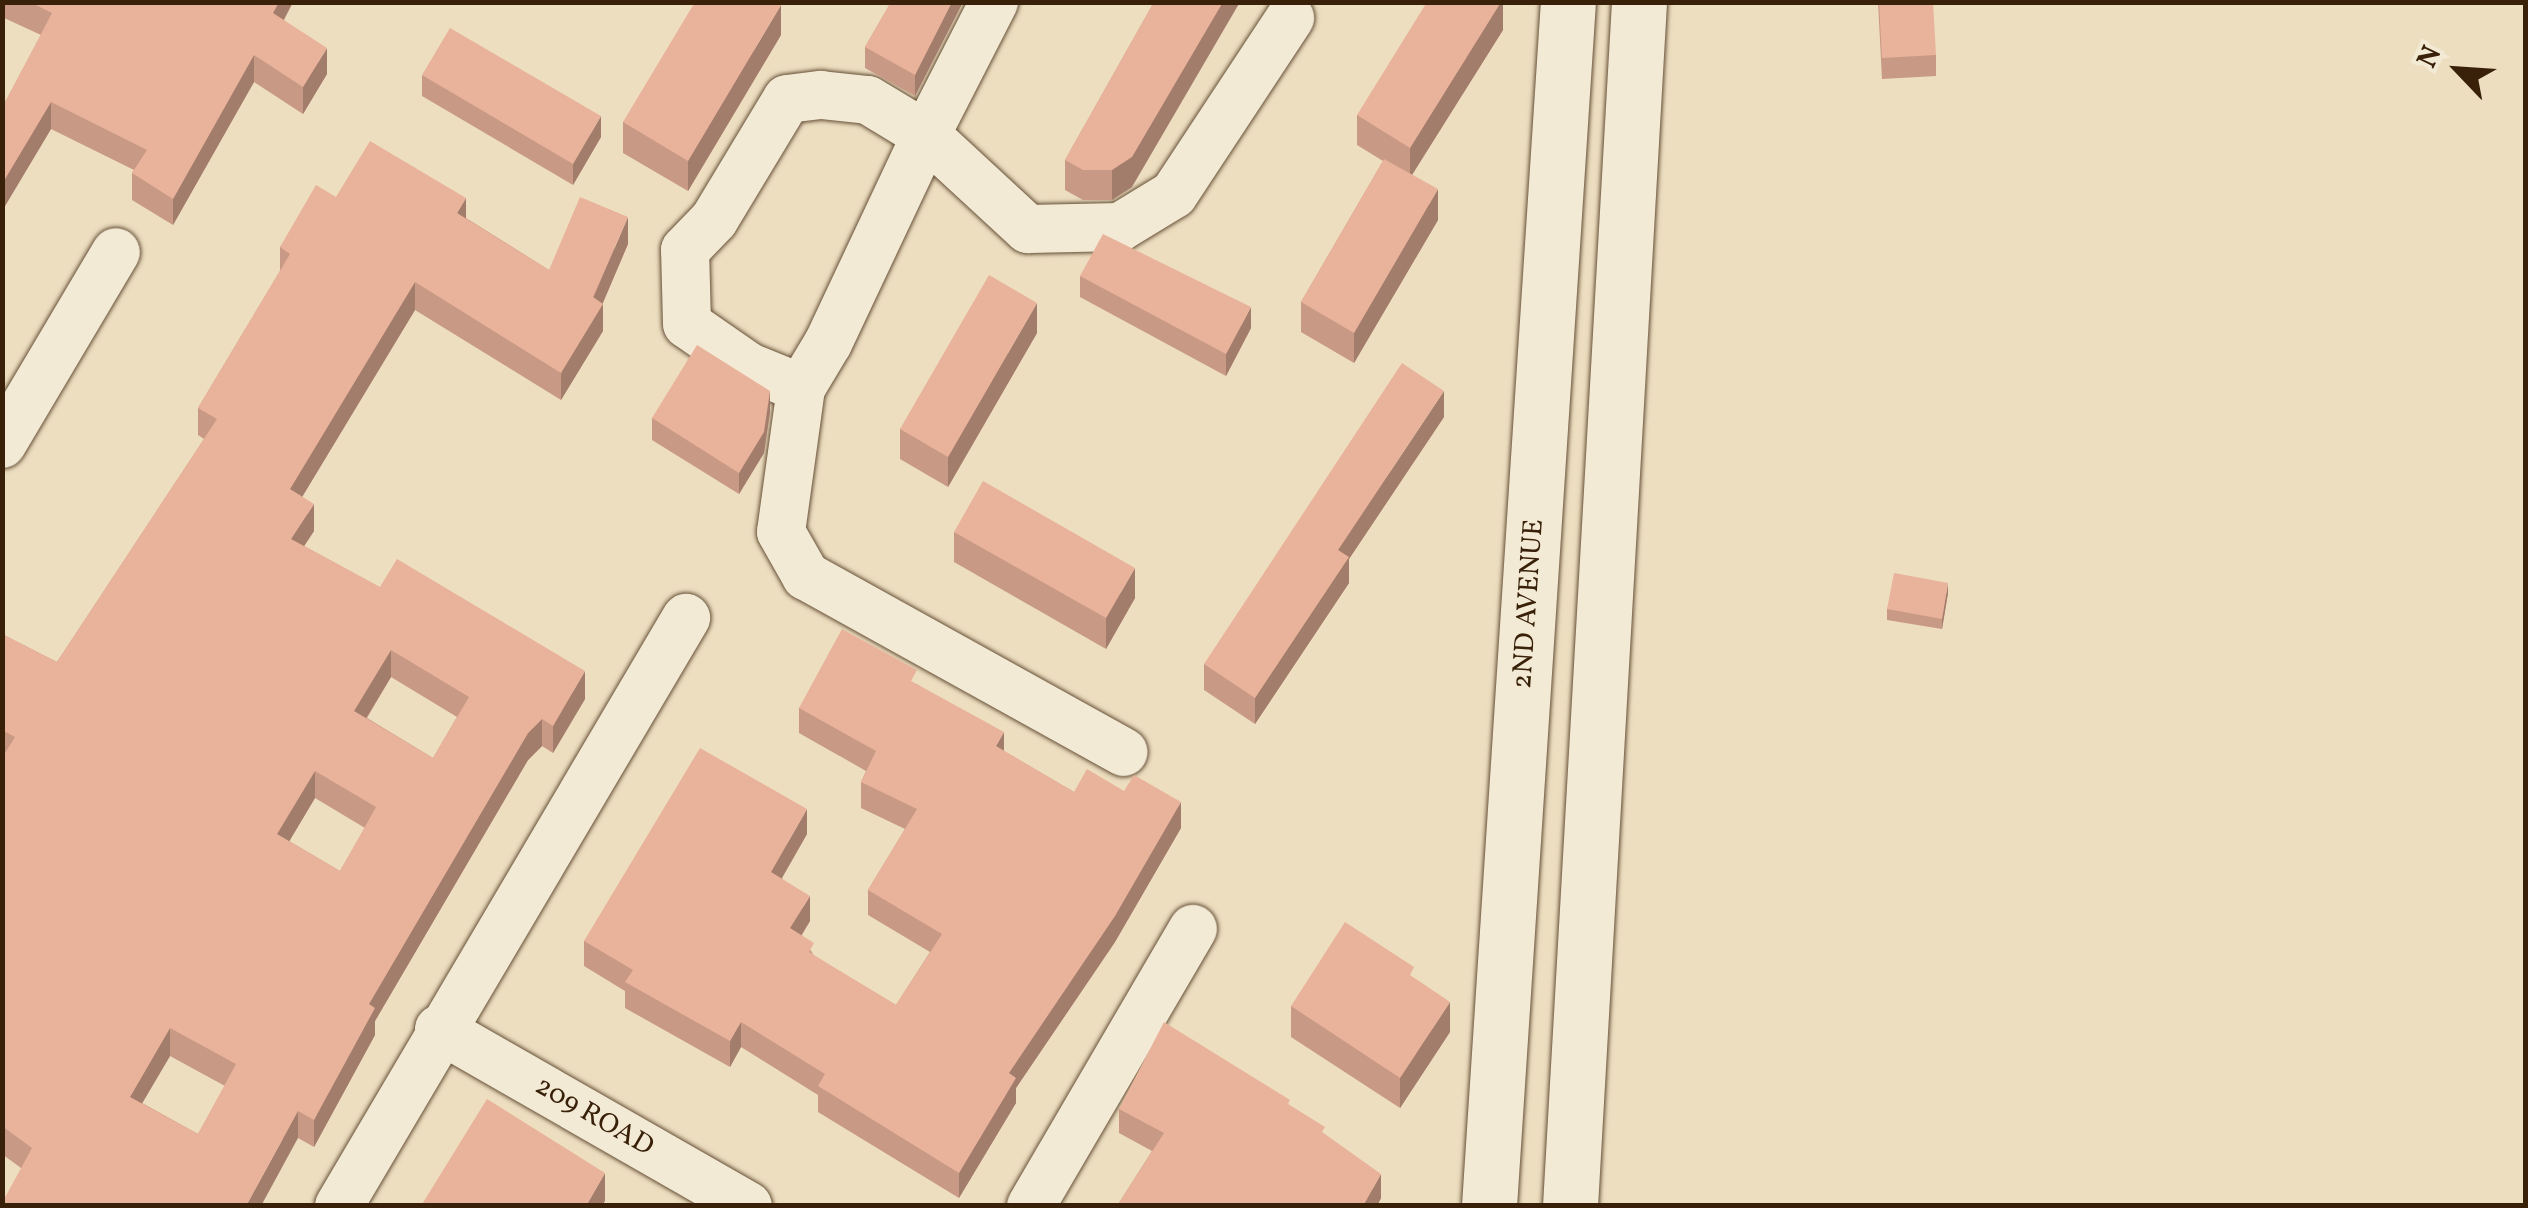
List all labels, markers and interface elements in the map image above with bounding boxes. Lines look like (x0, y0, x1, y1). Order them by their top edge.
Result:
north arrow (2408, 20, 2508, 120)
text: N (2408, 40, 2452, 75)
street label: 2ND AVENUE (1506, 518, 1552, 690)
street label: 209 ROAD (529, 1070, 659, 1164)

